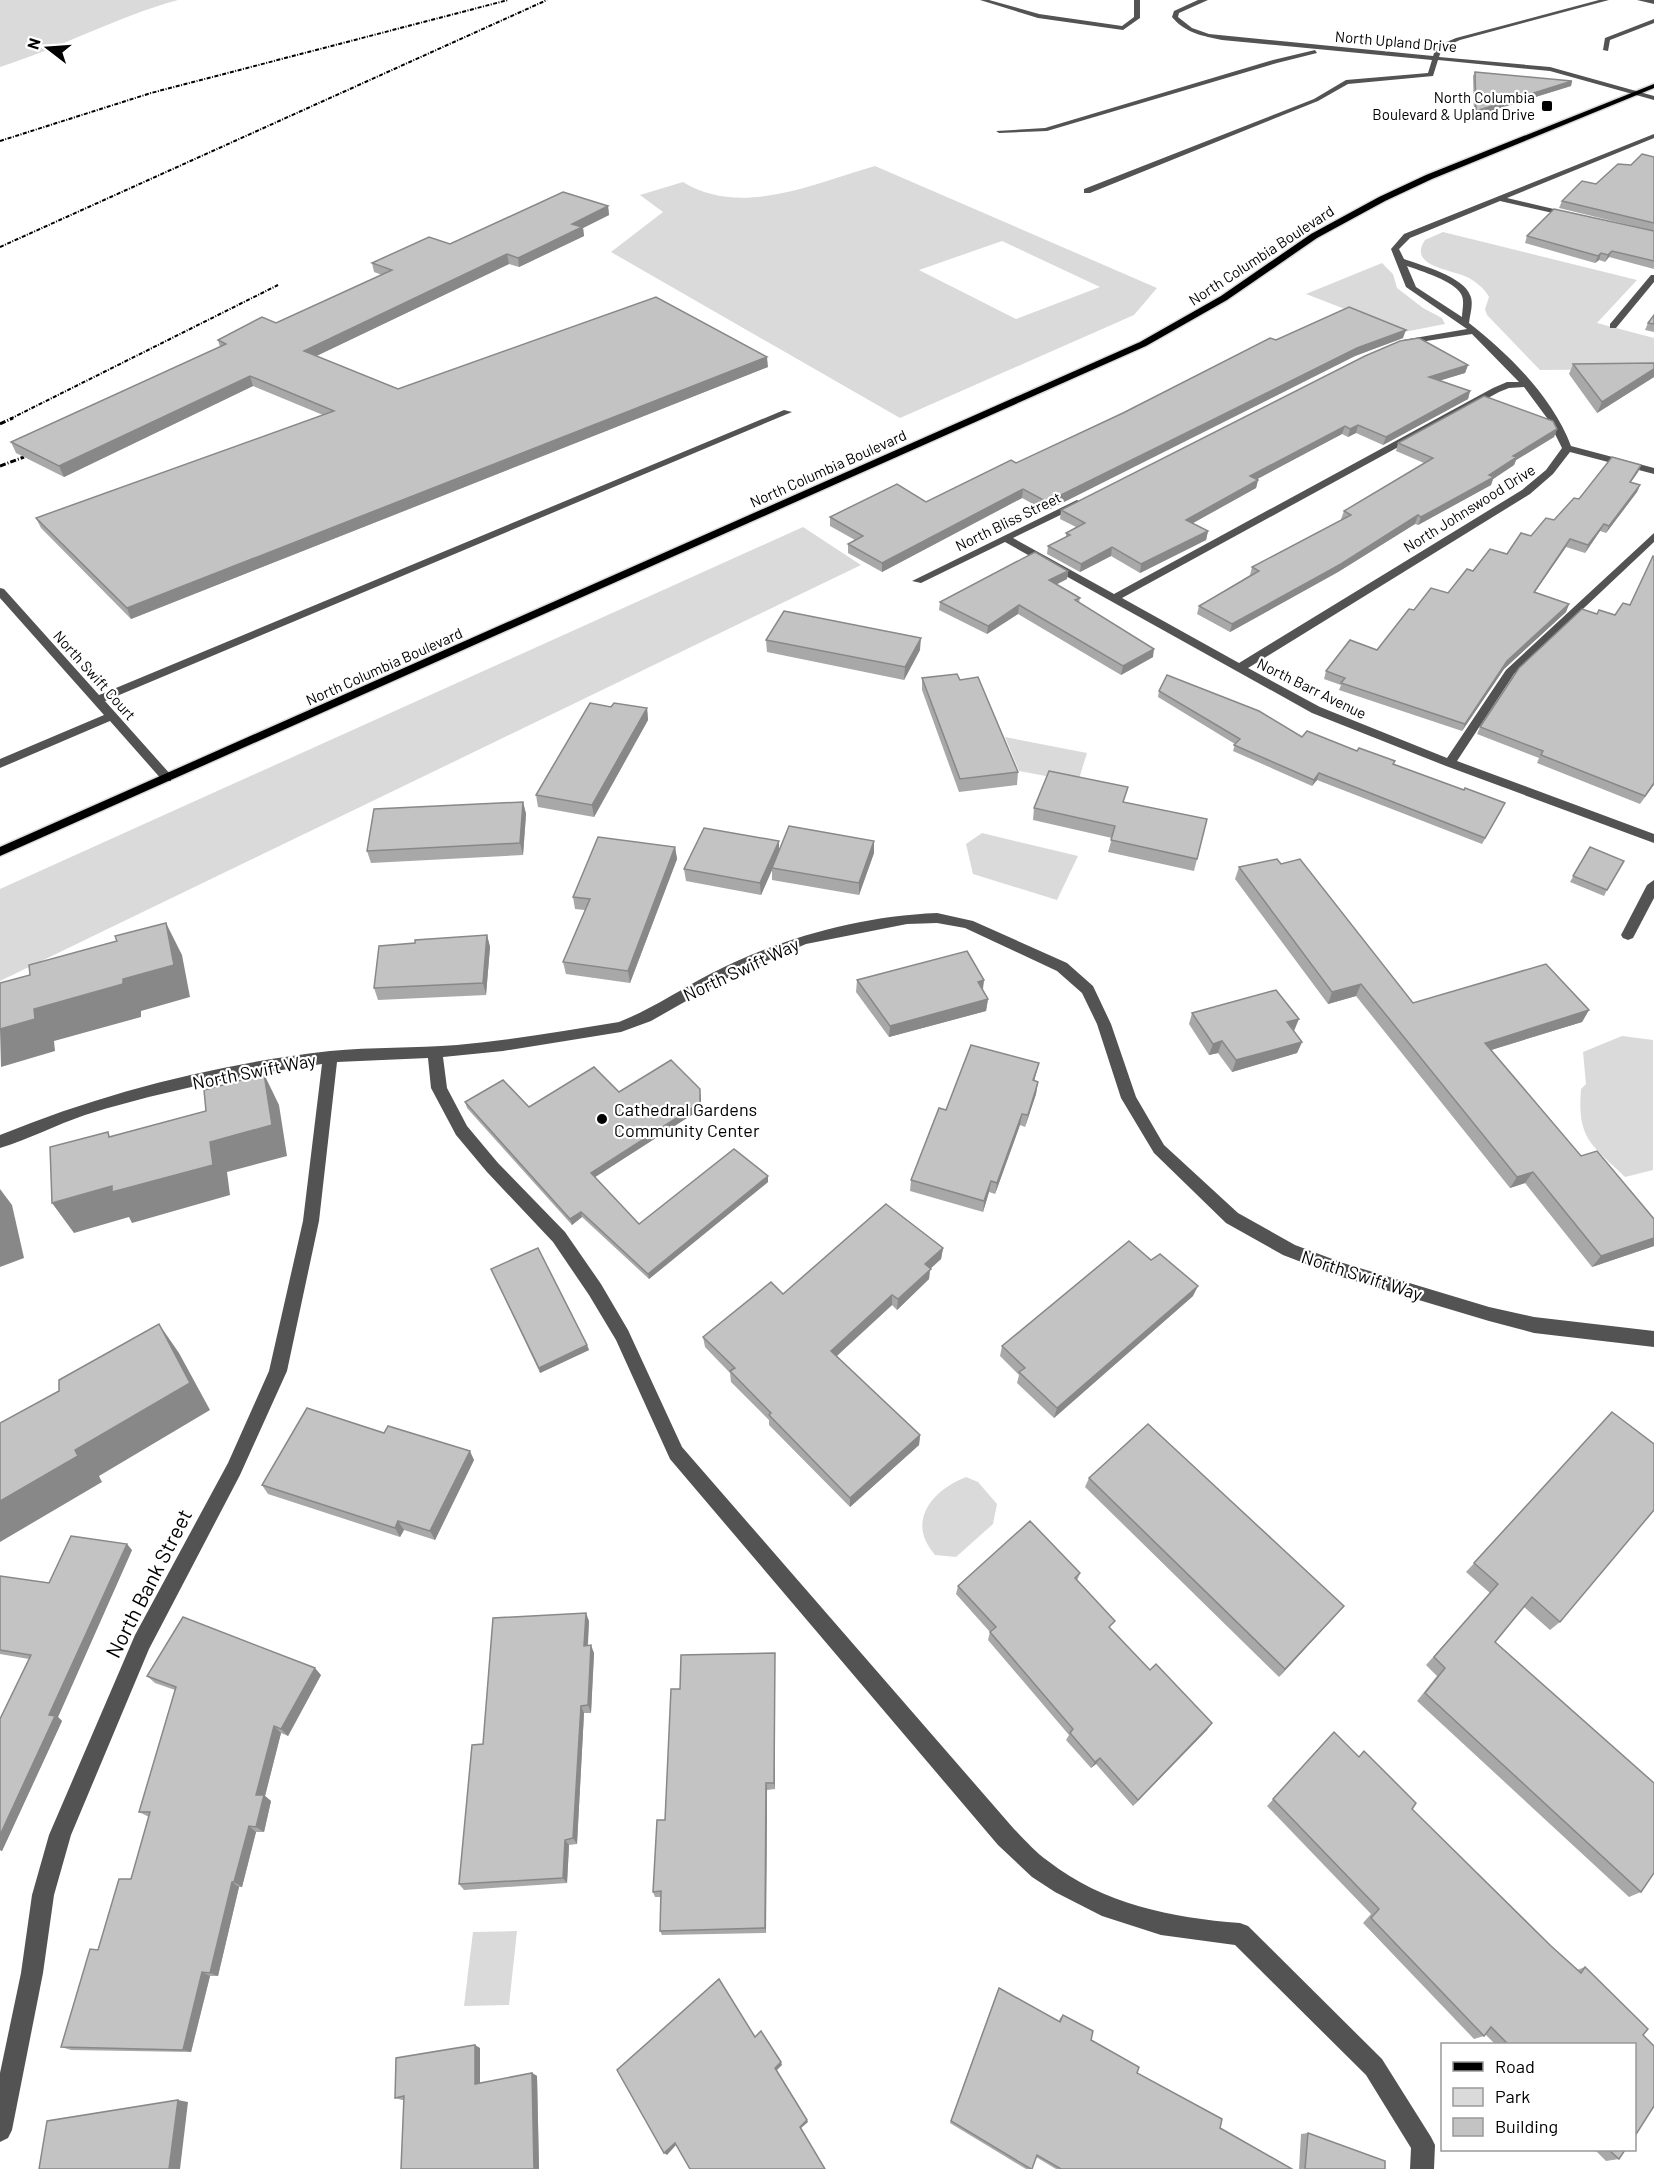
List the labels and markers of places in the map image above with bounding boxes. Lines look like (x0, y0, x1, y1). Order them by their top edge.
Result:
place label: North Columbia Boulevard & Upland Drive (1372, 88, 1535, 123)
marker: North Columbia Boulevard & Upland Drive (1540, 99, 1554, 113)
place label: Cathedral Gardens Community Center (614, 1098, 760, 1141)
marker: Cathedral Gardens Community Center (595, 1112, 609, 1126)

